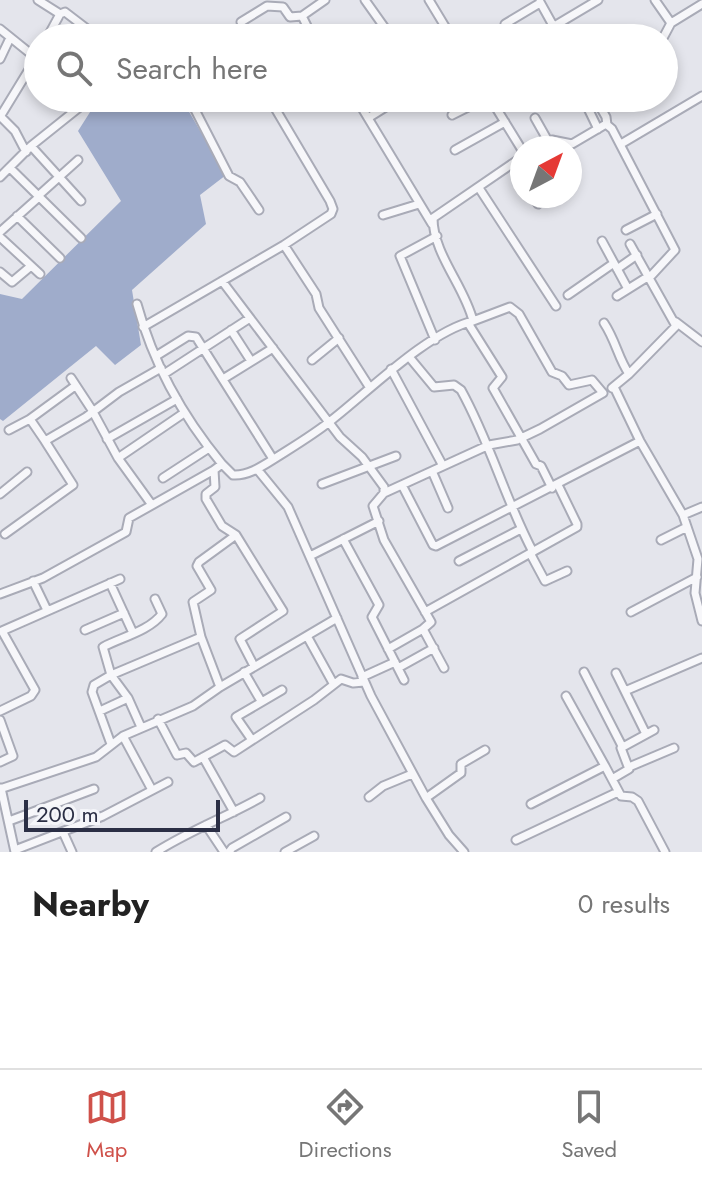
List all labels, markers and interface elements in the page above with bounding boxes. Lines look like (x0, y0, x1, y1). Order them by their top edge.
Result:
search box (24, 24, 678, 112)
icon: search (52, 46, 96, 90)
text: Search here (116, 47, 268, 90)
north arrow (510, 136, 582, 208)
scale bar (24, 796, 220, 832)
text: 200 m (36, 798, 99, 830)
text: Nearby (32, 880, 149, 929)
text: 0 results (578, 885, 670, 923)
tab: Map (85, 1085, 129, 1165)
tab: Directions (299, 1085, 392, 1165)
tab: Saved (561, 1085, 617, 1165)

